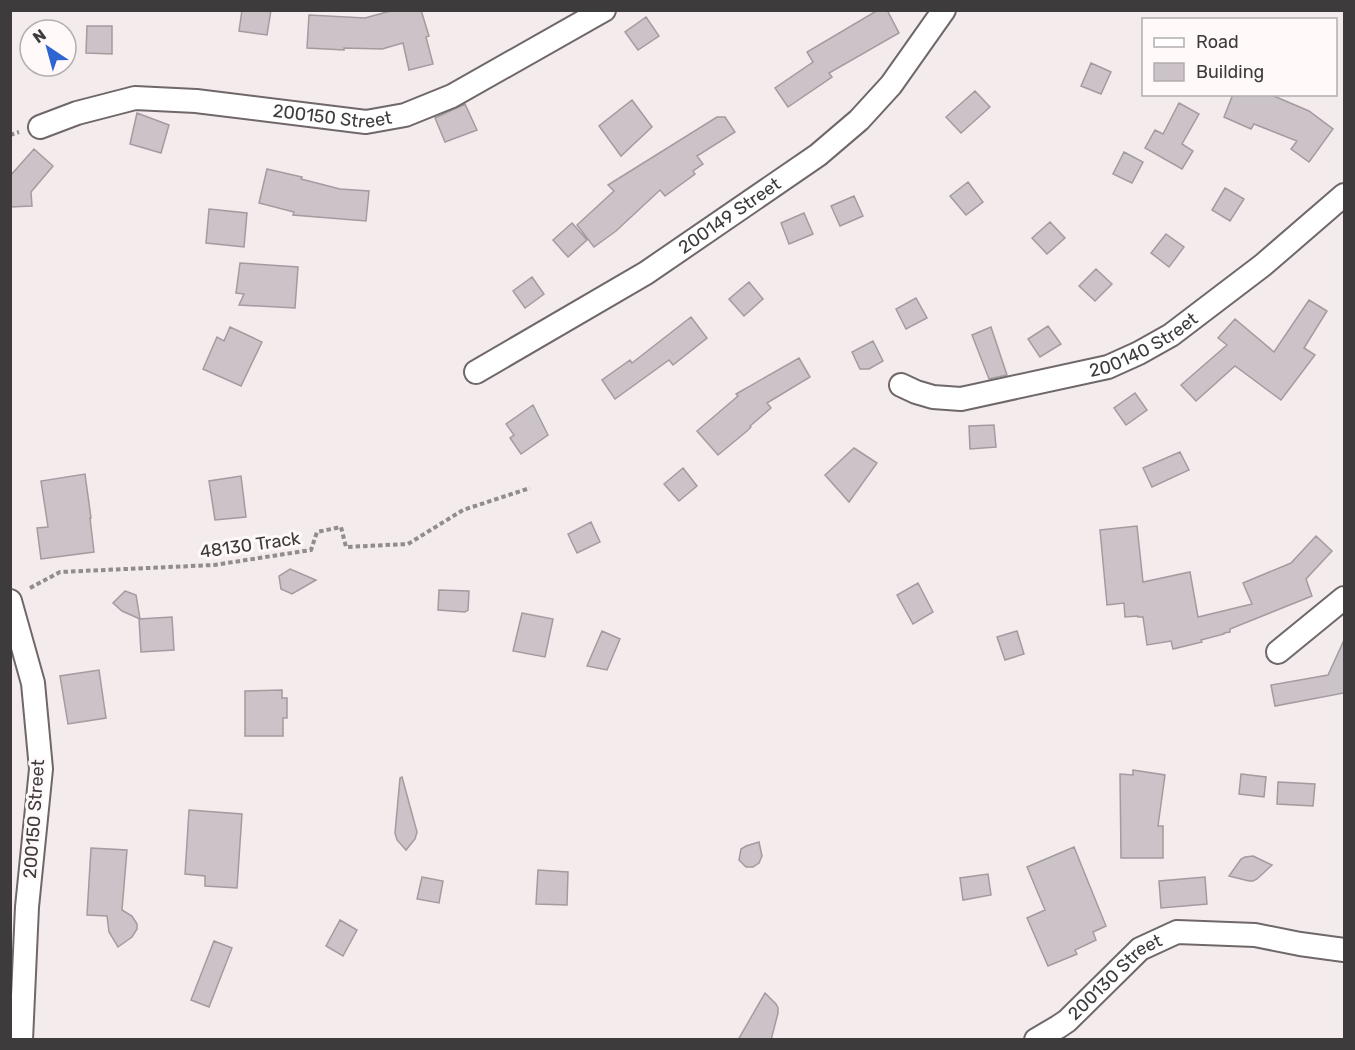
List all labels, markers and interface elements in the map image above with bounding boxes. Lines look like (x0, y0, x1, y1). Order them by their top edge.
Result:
north arrow (18, 18, 78, 78)
legend (1142, 18, 1337, 96)
text: N (29, 25, 50, 47)
text: Road (1196, 31, 1239, 53)
text: Building (1196, 61, 1264, 83)
street label: 200150 Street (272, 100, 394, 133)
street label: 200149 Street (674, 173, 785, 259)
street label: 200140 Street (1087, 308, 1202, 382)
street label: 48130 Track (198, 527, 302, 563)
street label: 200150 Street (19, 759, 49, 879)
street label: 200130 Street (1063, 929, 1166, 1025)

